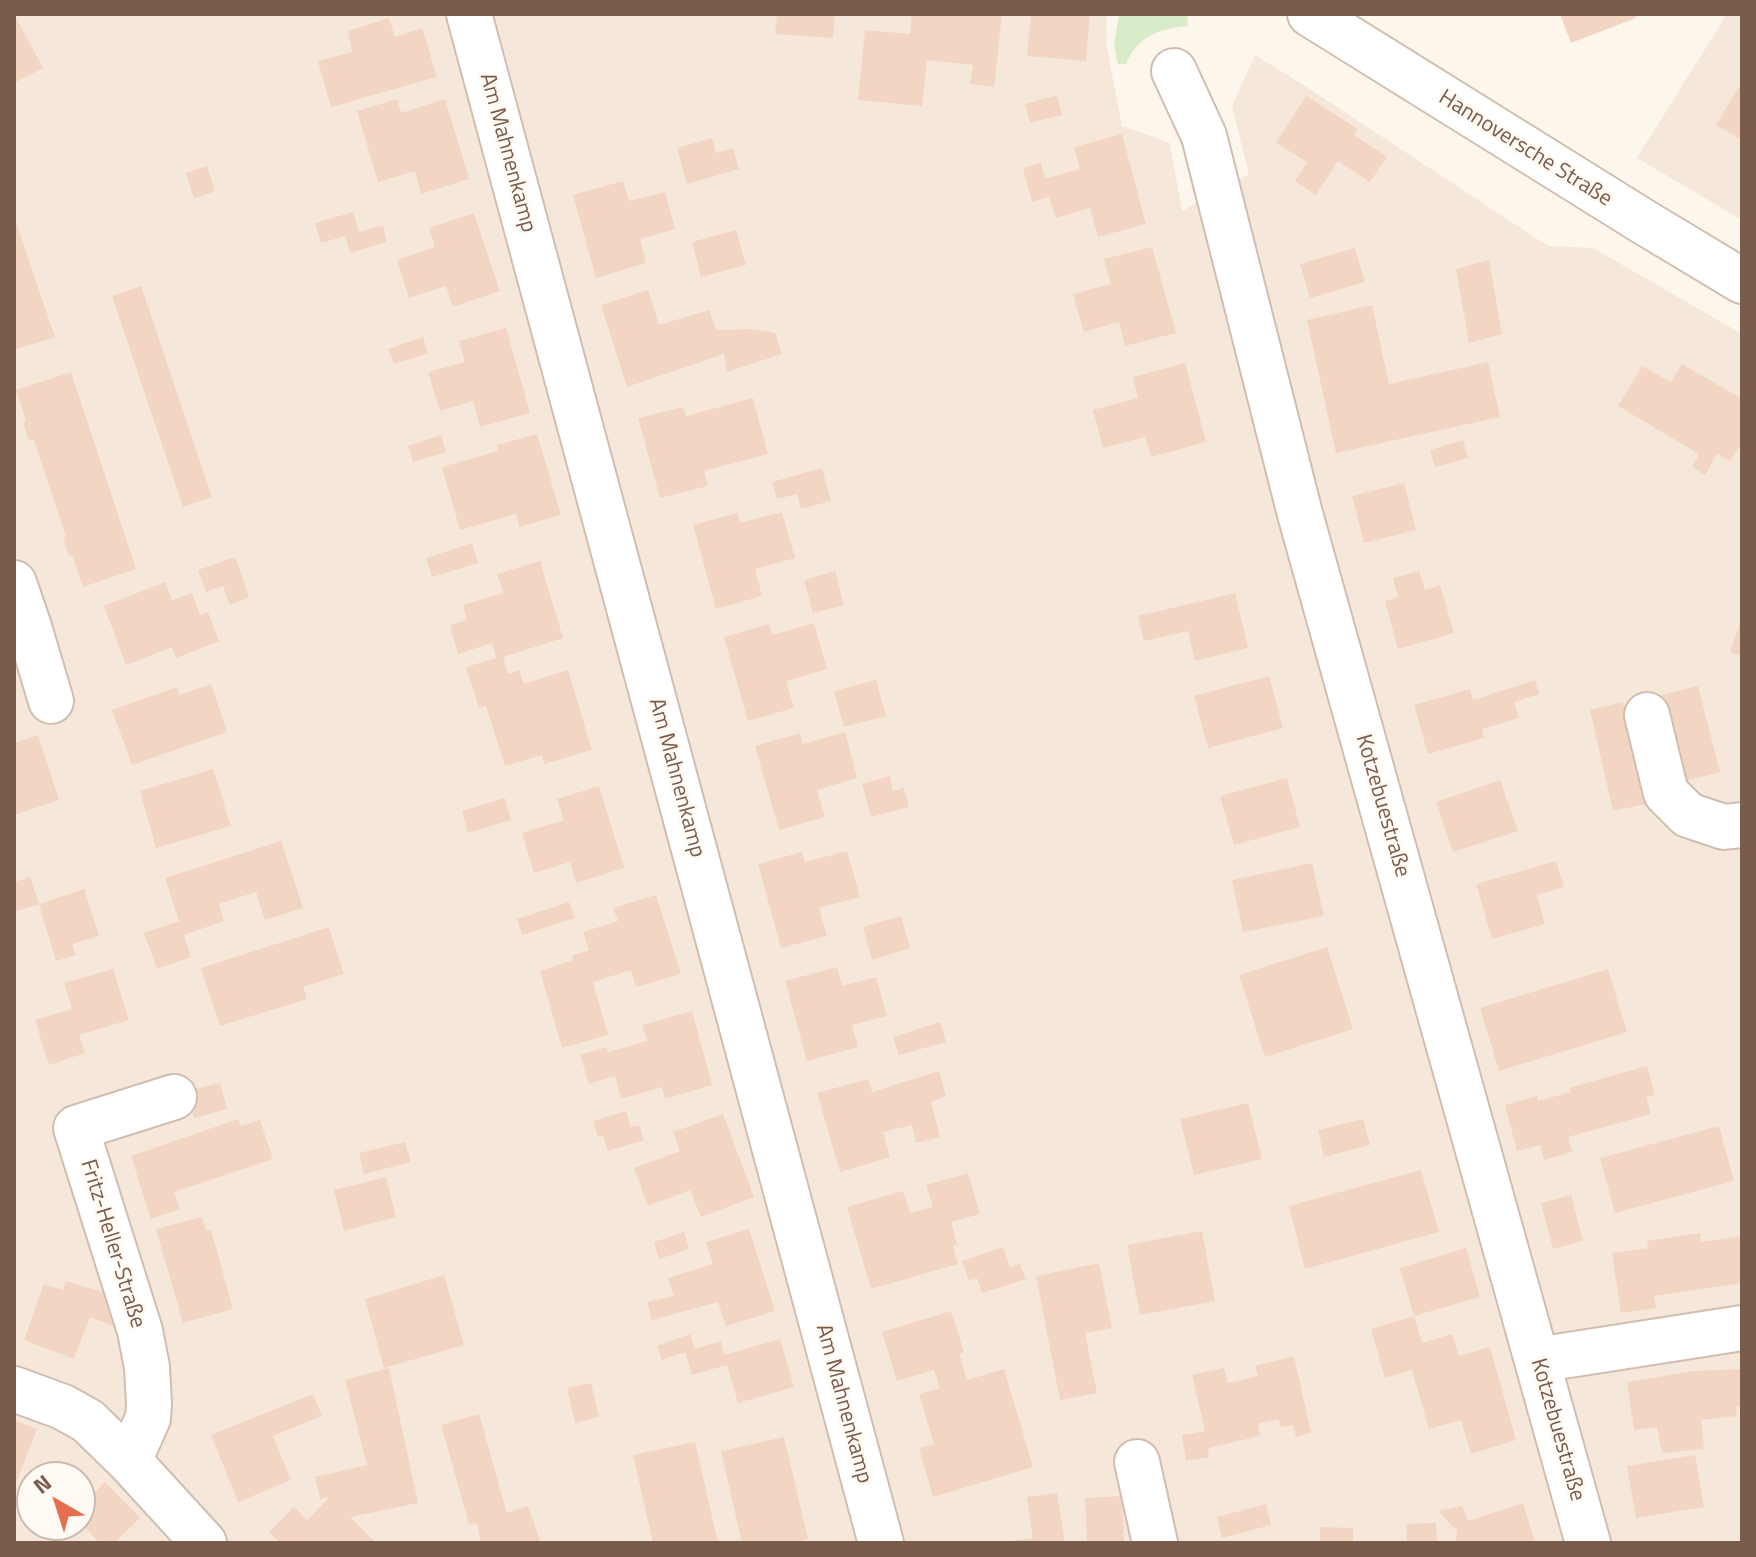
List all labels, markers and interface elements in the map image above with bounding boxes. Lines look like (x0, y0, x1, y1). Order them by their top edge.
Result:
street label: Am Mahnenkamp (473, 70, 541, 236)
street label: Hannoversche Straße (1433, 85, 1617, 213)
street label: Am Mahnenkamp (642, 695, 710, 861)
street label: Kotzebuestraße (1349, 732, 1415, 880)
street label: Fritz-Heller-Straße (74, 1157, 150, 1331)
street label: Am Mahnenkamp (809, 1321, 877, 1487)
street label: Kotzebuestraße (1524, 1356, 1590, 1504)
north arrow (16, 1461, 96, 1541)
text: N (26, 1466, 59, 1502)

